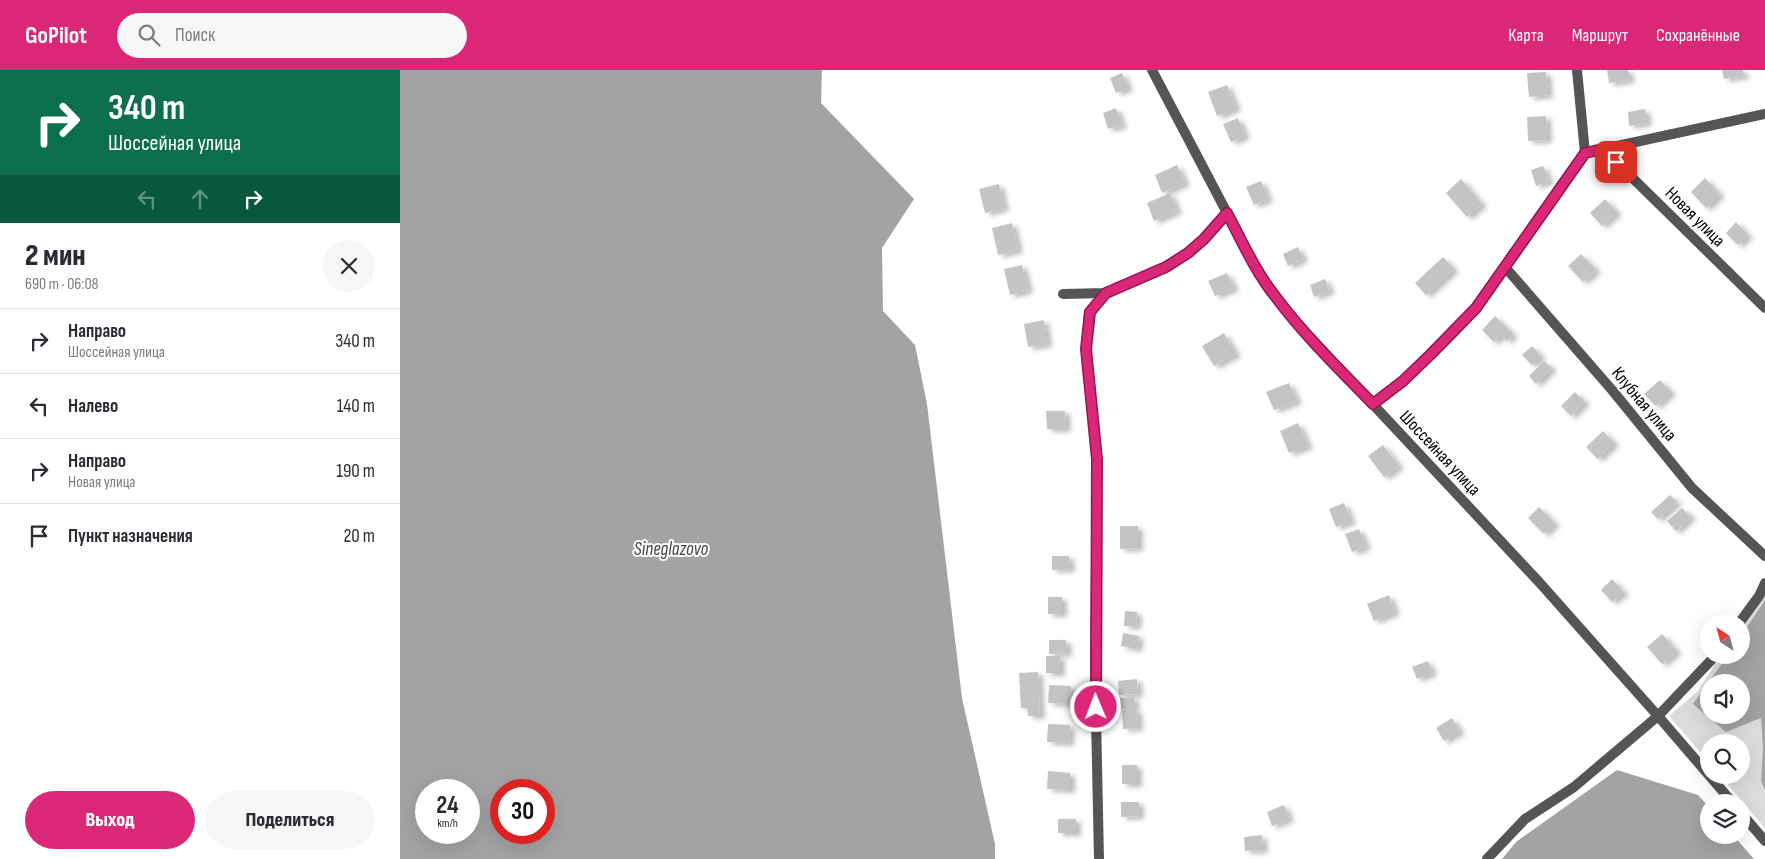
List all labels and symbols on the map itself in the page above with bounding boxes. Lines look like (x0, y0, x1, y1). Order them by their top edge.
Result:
pin (1595, 141, 1637, 183)
street label: Новая улица (1661, 183, 1729, 251)
street label: Клубная улица (1607, 363, 1681, 445)
street label: Шоссейная улица (1395, 406, 1485, 500)
water label: Sineglazovo (634, 538, 708, 561)
north arrow (1700, 614, 1750, 664)
position arrow (1069, 680, 1121, 732)
speed limit sign: 30 (490, 779, 555, 844)

